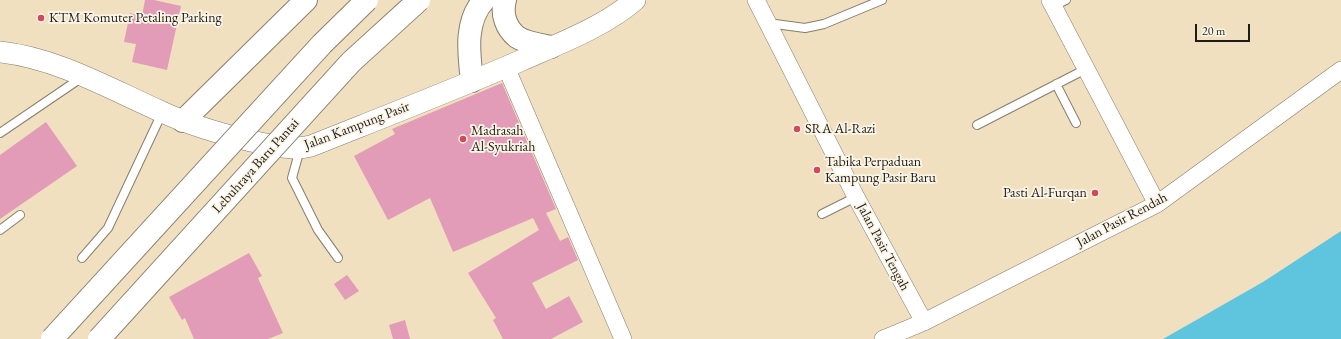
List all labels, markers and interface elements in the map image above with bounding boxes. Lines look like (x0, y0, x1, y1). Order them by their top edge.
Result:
place label: KTM Komuter Petaling Parking (49, 10, 222, 26)
marker: KTM Komuter Petaling Parking (36, 13, 46, 23)
scale bar (1197, 16, 1252, 42)
text: 20 m (1202, 23, 1225, 39)
street label: Jalan Kampung Pasir (302, 98, 412, 154)
street label: Lebuhraya Baru Pantai (209, 115, 303, 217)
place label: SRA Al-Razi (805, 121, 875, 137)
place label: Madrasah Al-Syukriah (471, 123, 535, 156)
marker: SRA Al-Razi (792, 124, 802, 134)
marker: Madrasah Al-Syukriah (458, 134, 468, 144)
place label: Tabika Perpaduan Kampung Pasir Baru (825, 154, 936, 186)
marker: Tabika Perpaduan Kampung Pasir Baru (812, 165, 822, 175)
place label: Pasti Al-Furqan (1003, 185, 1087, 201)
marker: Pasti Al-Furqan (1090, 188, 1100, 198)
street label: Jalan Pasir Rendah (1074, 189, 1170, 251)
street label: Jalan Pasir Tengah (853, 200, 913, 294)

